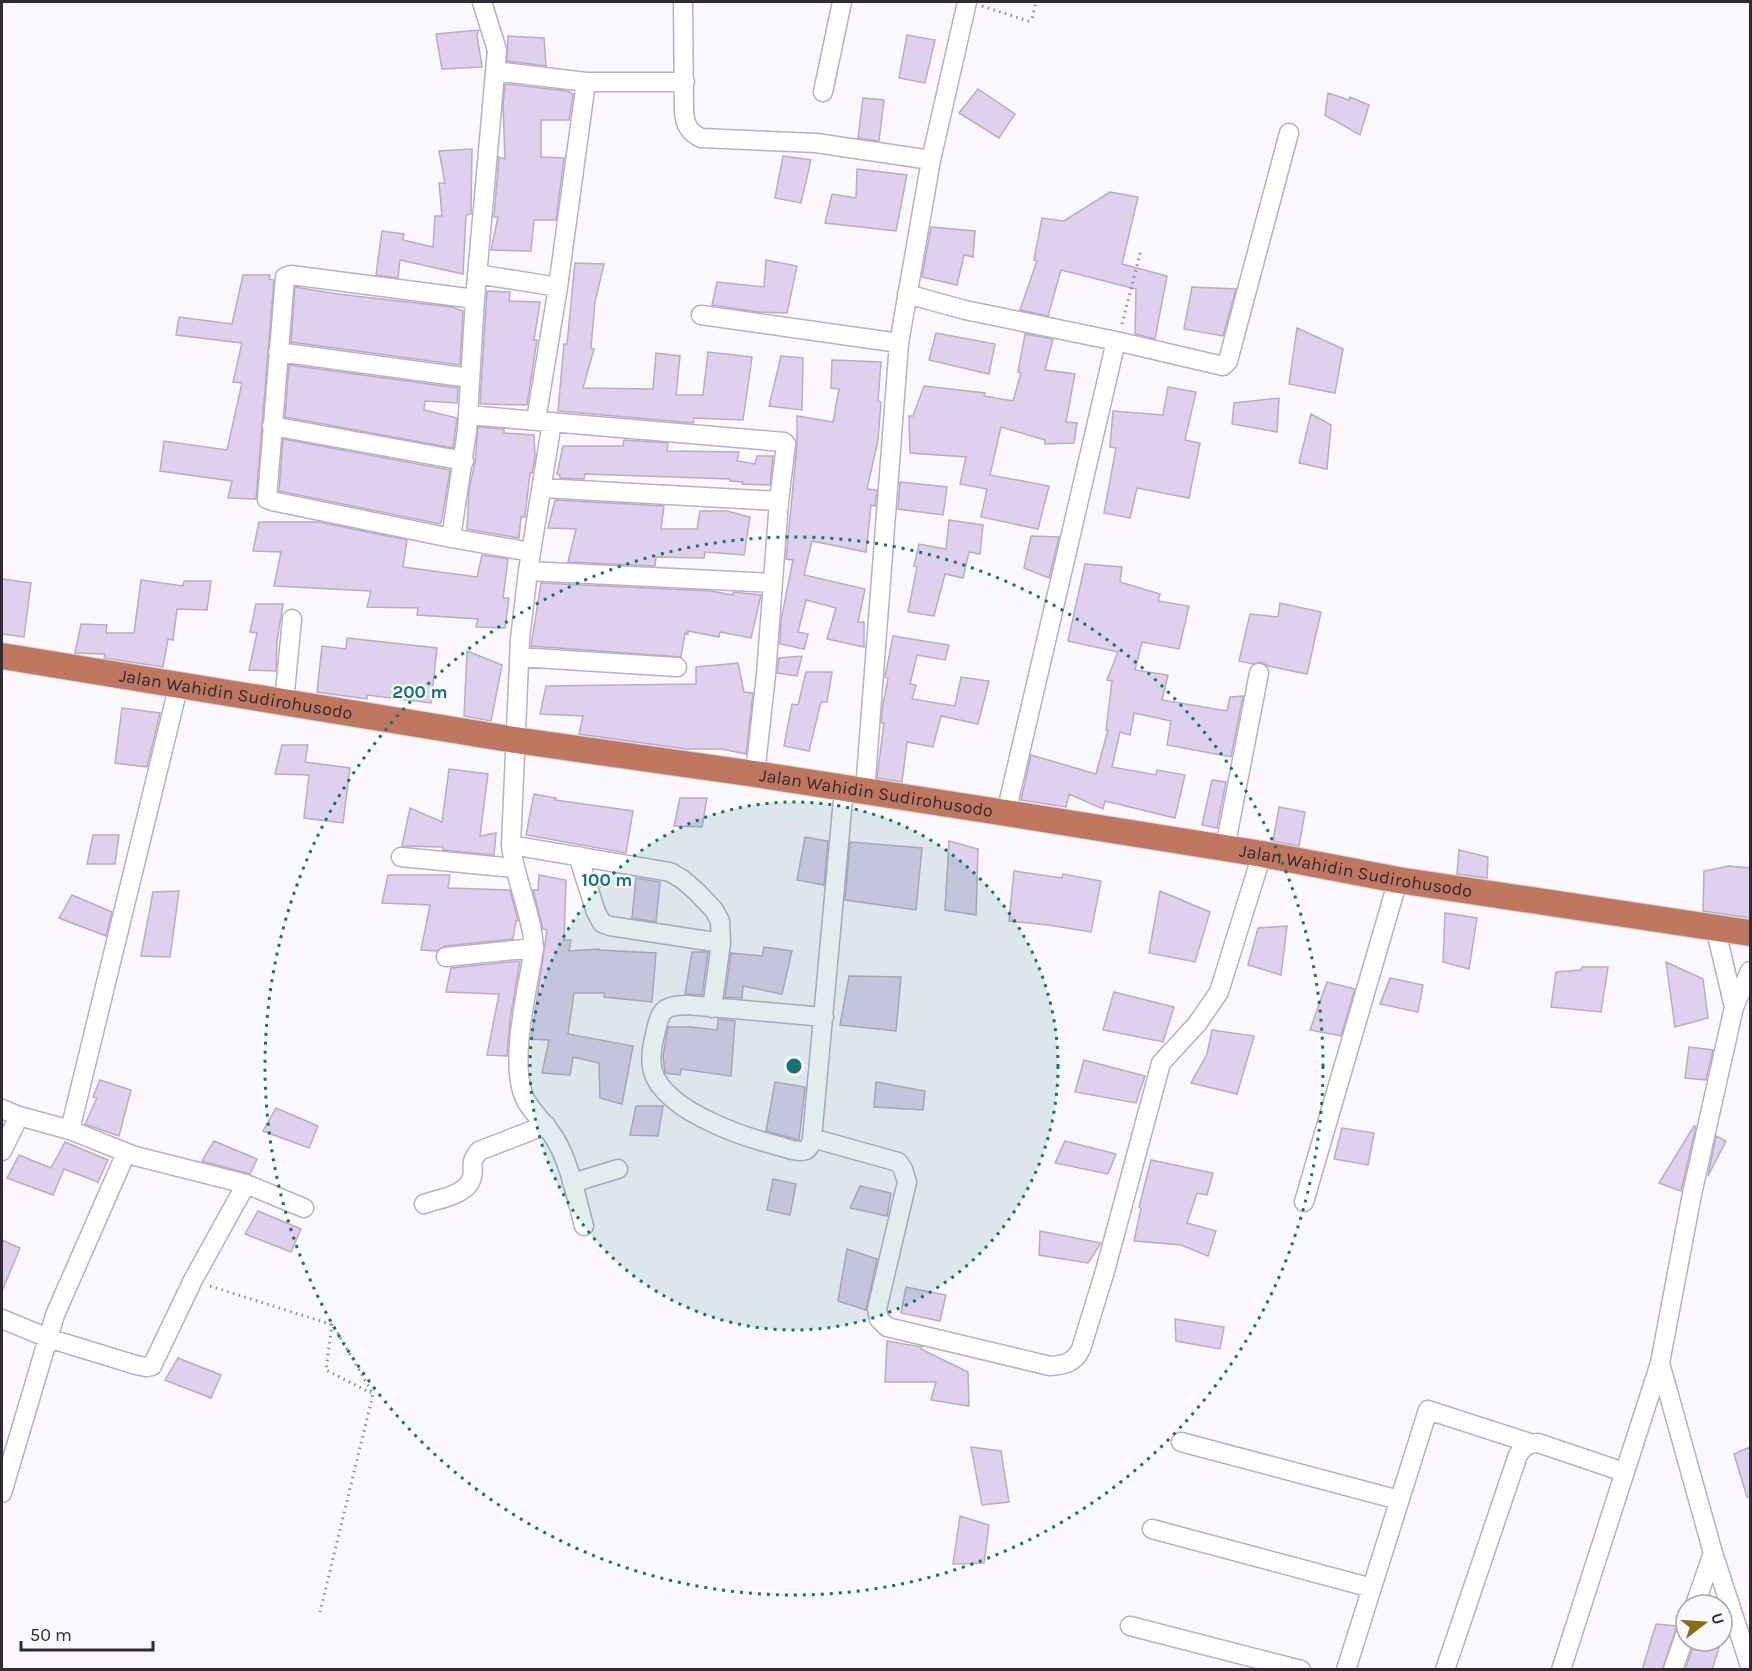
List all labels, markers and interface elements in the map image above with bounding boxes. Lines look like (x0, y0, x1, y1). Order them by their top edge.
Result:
street label: Jalan Wahidin Sudirohusodo (118, 664, 354, 724)
text: 200 m (392, 681, 448, 703)
street label: Jalan Wahidin Sudirohusodo (758, 764, 995, 822)
street label: Jalan Wahidin Sudirohusodo (1238, 840, 1474, 902)
text: 100 m (582, 869, 632, 891)
centre of rings (784, 1056, 804, 1076)
north arrow (1674, 1593, 1734, 1653)
text: U (1707, 1611, 1729, 1627)
scale bar (21, 1614, 153, 1652)
text: 50 m (30, 1624, 72, 1646)

